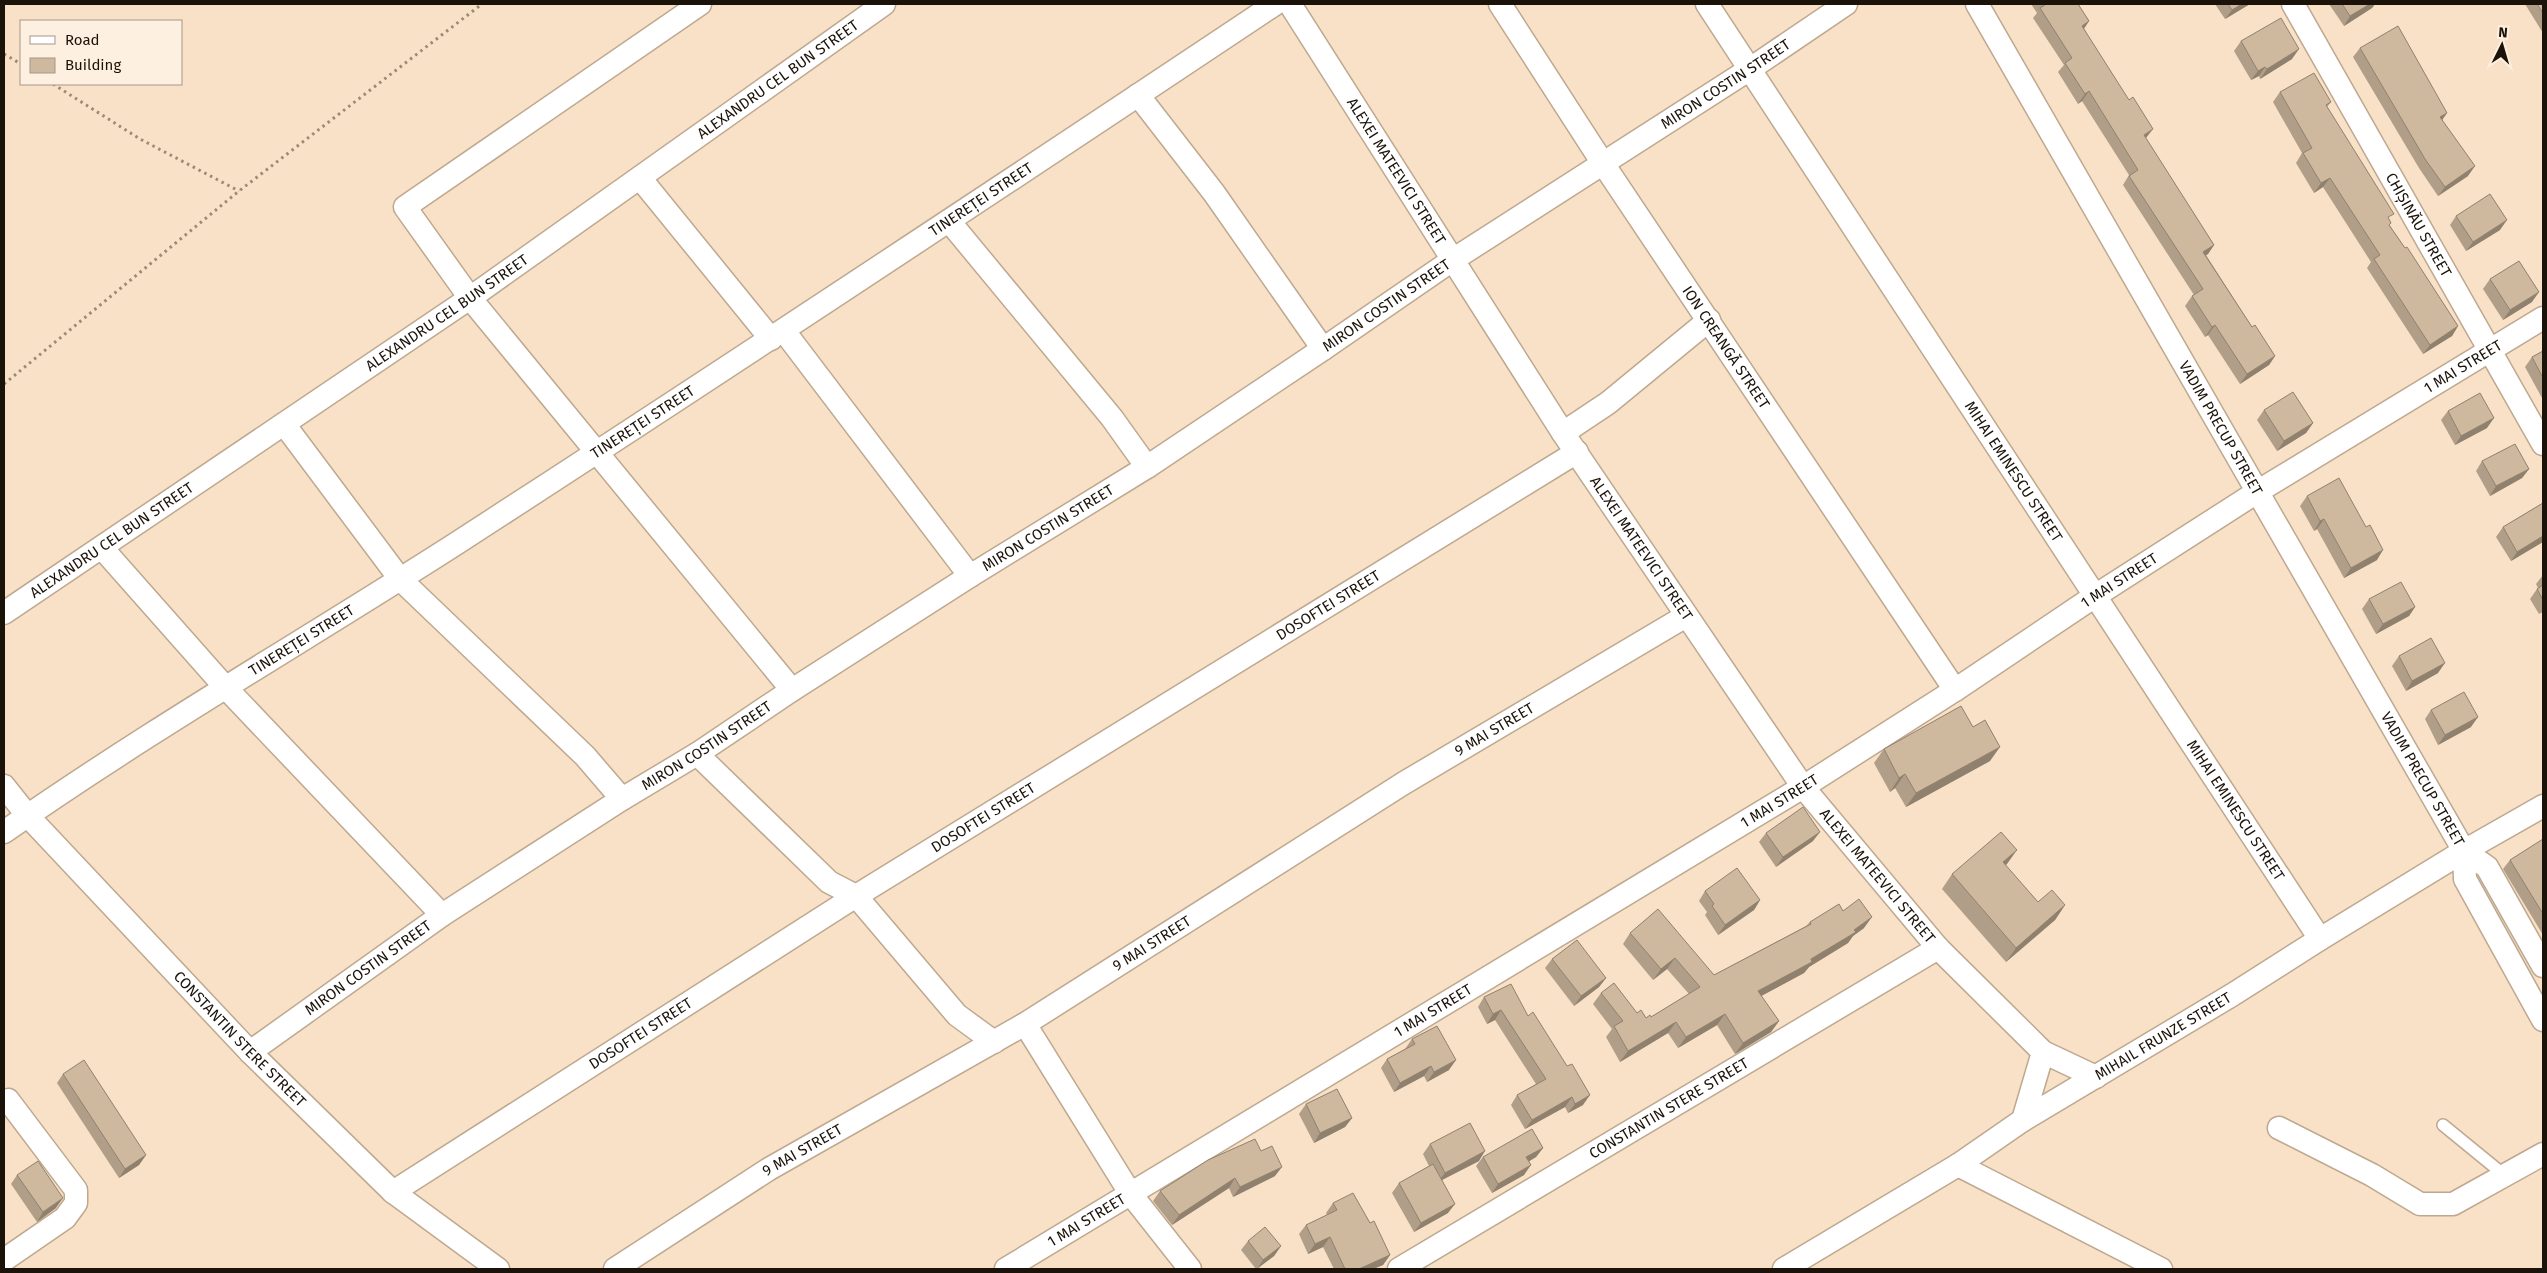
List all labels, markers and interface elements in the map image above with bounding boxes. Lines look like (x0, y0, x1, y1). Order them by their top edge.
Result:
street label: ALEXANDRU CEL BUN STREET (694, 16, 862, 143)
legend (20, 20, 182, 85)
north arrow (2477, 20, 2527, 70)
text: N (2498, 24, 2508, 41)
text: Road (65, 31, 100, 49)
street label: MIRON COSTIN STREET (1657, 35, 1794, 133)
text: Building (65, 56, 121, 74)
street label: ALEXEI MATEEVICI STREET (1343, 94, 1450, 248)
street label: TINEREȚEI STREET (926, 159, 1036, 240)
street label: CHIȘINĂU STREET (2382, 170, 2455, 280)
street label: ALEXANDRU CEL BUN STREET (362, 250, 532, 375)
street label: MIRON COSTIN STREET (1319, 255, 1454, 356)
street label: ION CREANGĂ STREET (1678, 282, 1774, 412)
street label: 1 MAI STREET (2421, 336, 2505, 397)
street label: VADIM PRECUP STREET (2175, 358, 2266, 498)
street label: TINEREȚEI STREET (587, 382, 698, 463)
street label: MIHAI EMINESCU STREET (1961, 398, 2066, 545)
street label: ALEXEI MATEEVICI STREET (1586, 473, 1697, 624)
street label: ALEXANDRU CEL BUN STREET (27, 478, 197, 602)
street label: MIRON COSTIN STREET (979, 481, 1117, 575)
street label: 1 MAI STREET (2077, 549, 2161, 612)
street label: DOSOFTEI STREET (1273, 566, 1384, 644)
street label: TINEREȚEI STREET (246, 601, 358, 680)
street label: MIRON COSTIN STREET (638, 697, 775, 794)
street label: 9 MAI STREET (1451, 699, 1537, 760)
street label: VADIM PRECUP STREET (2377, 709, 2468, 849)
street label: MIHAI EMINESCU STREET (2183, 736, 2288, 884)
street label: 1 MAI STREET (1737, 770, 1822, 832)
street label: DOSOFTEI STREET (928, 779, 1039, 856)
street label: ALEXEI MATEEVICI STREET (1816, 805, 1939, 947)
street label: 9 MAI STREET (1109, 912, 1194, 975)
street label: MIRON COSTIN STREET (301, 916, 435, 1019)
street label: CONSTANTIN STERE STREET (170, 968, 310, 1111)
street label: 1 MAI STREET (1391, 980, 1475, 1041)
street label: MIHAIL FRUNZE STREET (2092, 988, 2235, 1084)
street label: DOSOFTEI STREET (586, 994, 696, 1073)
street label: CONSTANTIN STERE STREET (1586, 1054, 1752, 1163)
street label: 9 MAI STREET (759, 1120, 846, 1180)
street label: 1 MAI STREET (1044, 1190, 1129, 1251)

